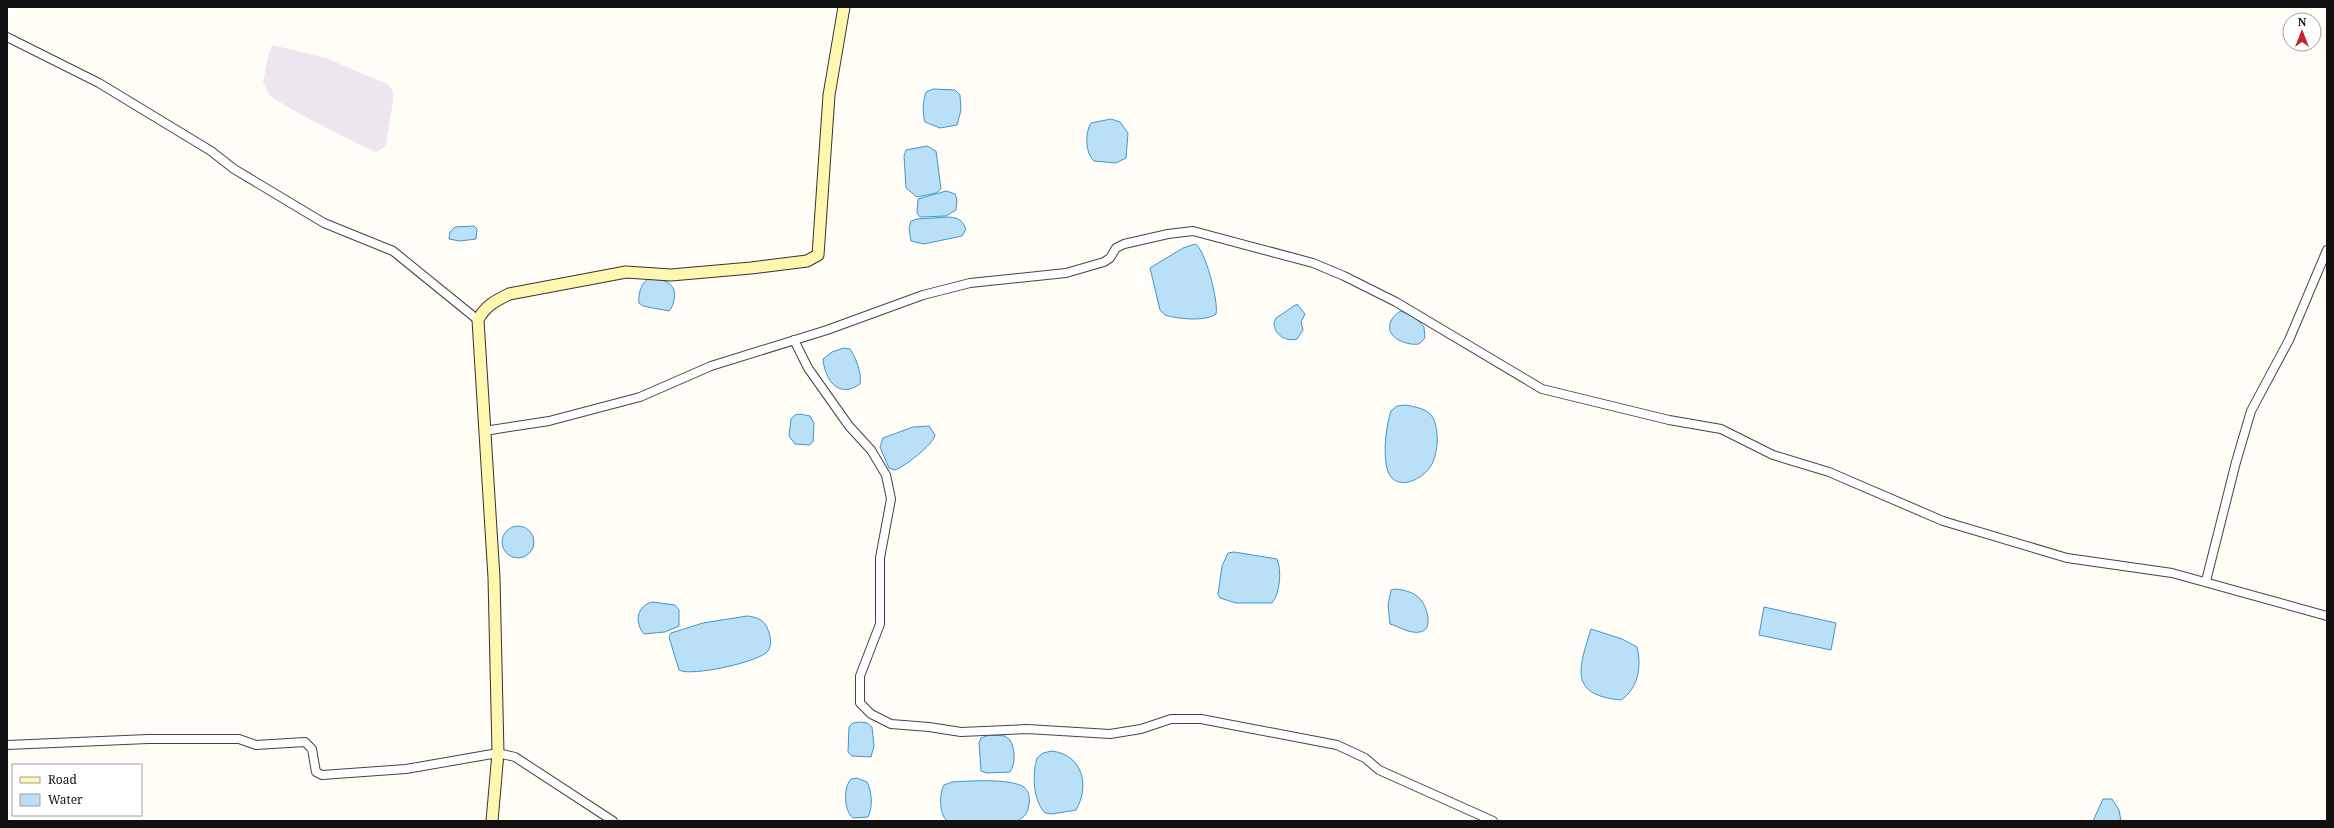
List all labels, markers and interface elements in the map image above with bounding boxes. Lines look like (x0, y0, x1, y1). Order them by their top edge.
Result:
north arrow (2282, 12, 2322, 52)
text: N (2298, 14, 2307, 29)
legend (12, 764, 142, 816)
text: Road (48, 771, 78, 788)
text: Water (48, 791, 83, 808)

